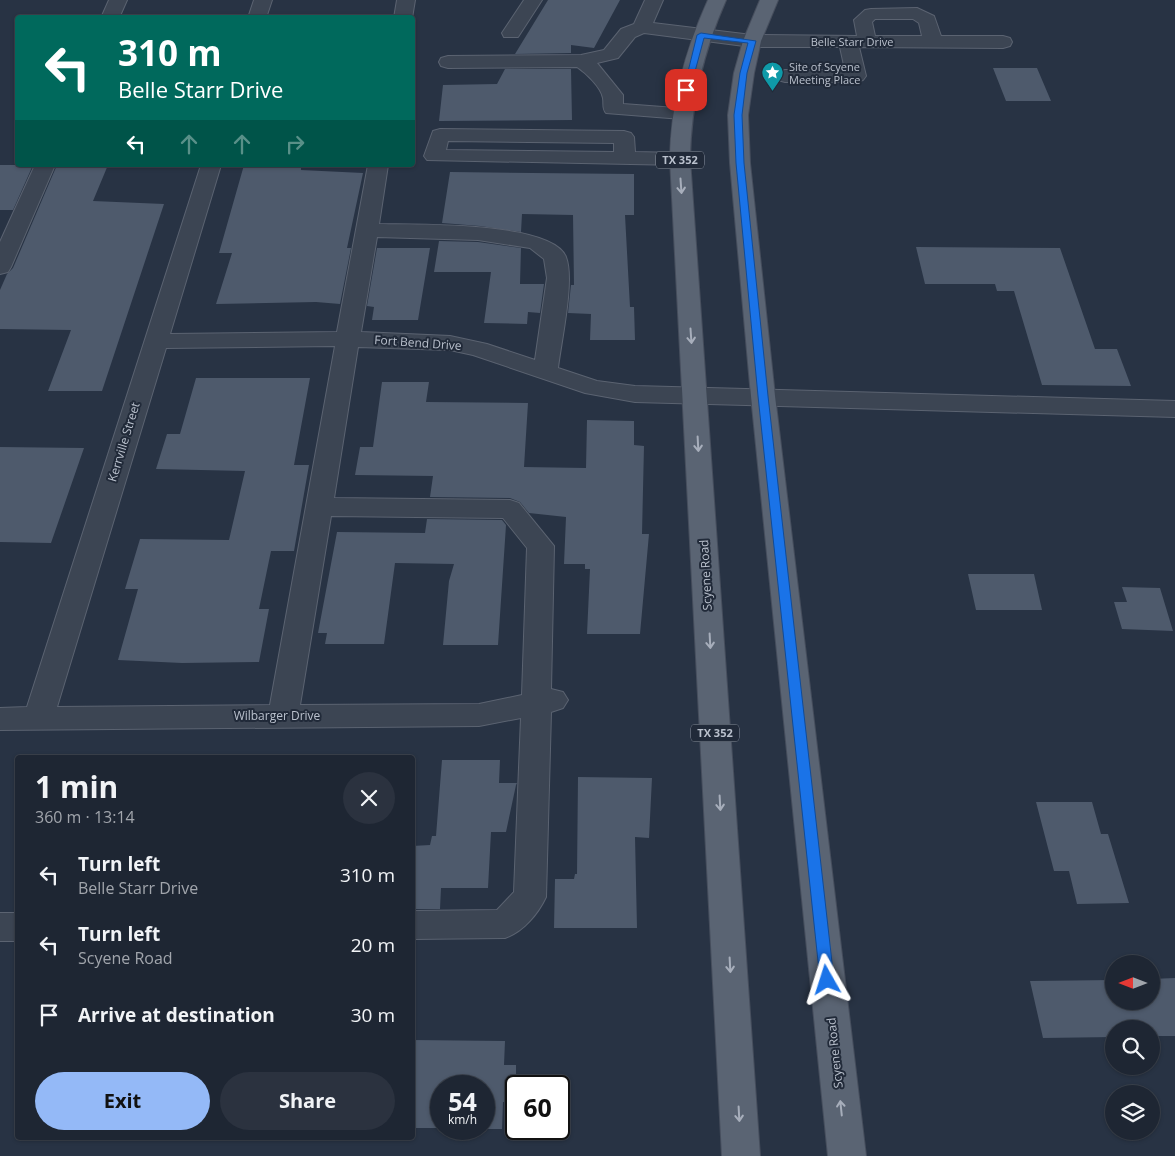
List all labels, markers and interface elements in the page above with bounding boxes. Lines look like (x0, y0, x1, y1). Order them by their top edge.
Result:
text: 310 m (118, 29, 222, 76)
street label: Belle Starr Drive (811, 34, 893, 49)
icon: left (35, 35, 100, 100)
place label: Site of Scyene Meeting Place (789, 59, 860, 87)
place icon: Site of Scyene Meeting Place (761, 61, 785, 92)
pin (665, 69, 707, 111)
text: Belle Starr Drive (118, 74, 283, 104)
icon: arrive (672, 76, 700, 104)
icon: left (122, 130, 150, 158)
icon: ahead (175, 130, 203, 158)
icon: ahead (228, 130, 256, 158)
icon: right (281, 130, 309, 158)
road number: TX 352 (656, 152, 704, 168)
one-way arrow (677, 178, 686, 194)
one-way arrow (686, 327, 696, 343)
street label: Fort Bend Drive (374, 331, 462, 354)
street label: Kerrville Street (103, 400, 144, 484)
one-way arrow (693, 435, 702, 451)
street label: Scyene Road (695, 539, 716, 611)
one-way arrow (705, 632, 714, 648)
street label: Wilbarger Drive (234, 707, 321, 724)
road number: TX 352 (691, 724, 739, 741)
text: 1 min (35, 766, 118, 807)
button: close (343, 772, 395, 824)
one-way arrow (715, 795, 724, 811)
text: 360 m · 13:14 (35, 806, 135, 828)
text: Turn left (78, 851, 160, 877)
icon: left (35, 861, 63, 889)
text: 310 m (340, 862, 395, 888)
text: Belle Starr Drive (78, 877, 198, 899)
text: Turn left (78, 921, 160, 947)
icon: left (35, 931, 63, 959)
text: 20 m (351, 932, 395, 958)
text: Scyene Road (78, 947, 173, 969)
position arrow (800, 953, 852, 1005)
north arrow (1105, 955, 1160, 1010)
map controls (1105, 955, 1160, 1140)
one-way arrow (725, 957, 734, 973)
icon: arrive (35, 1001, 63, 1029)
text: Arrive at destination (78, 1002, 275, 1028)
text: 30 m (351, 1002, 395, 1028)
street label: Scyene Road (822, 1017, 847, 1089)
button: search (1105, 1020, 1160, 1075)
button: Exit (35, 1072, 210, 1130)
button: Share (220, 1072, 395, 1130)
speed limit sign: 60 (505, 1075, 570, 1140)
text: 54 (448, 1084, 477, 1118)
button: layers (1105, 1085, 1160, 1140)
one-way arrow (836, 1100, 846, 1116)
one-way arrow (734, 1106, 743, 1122)
text: km/h (448, 1111, 477, 1128)

